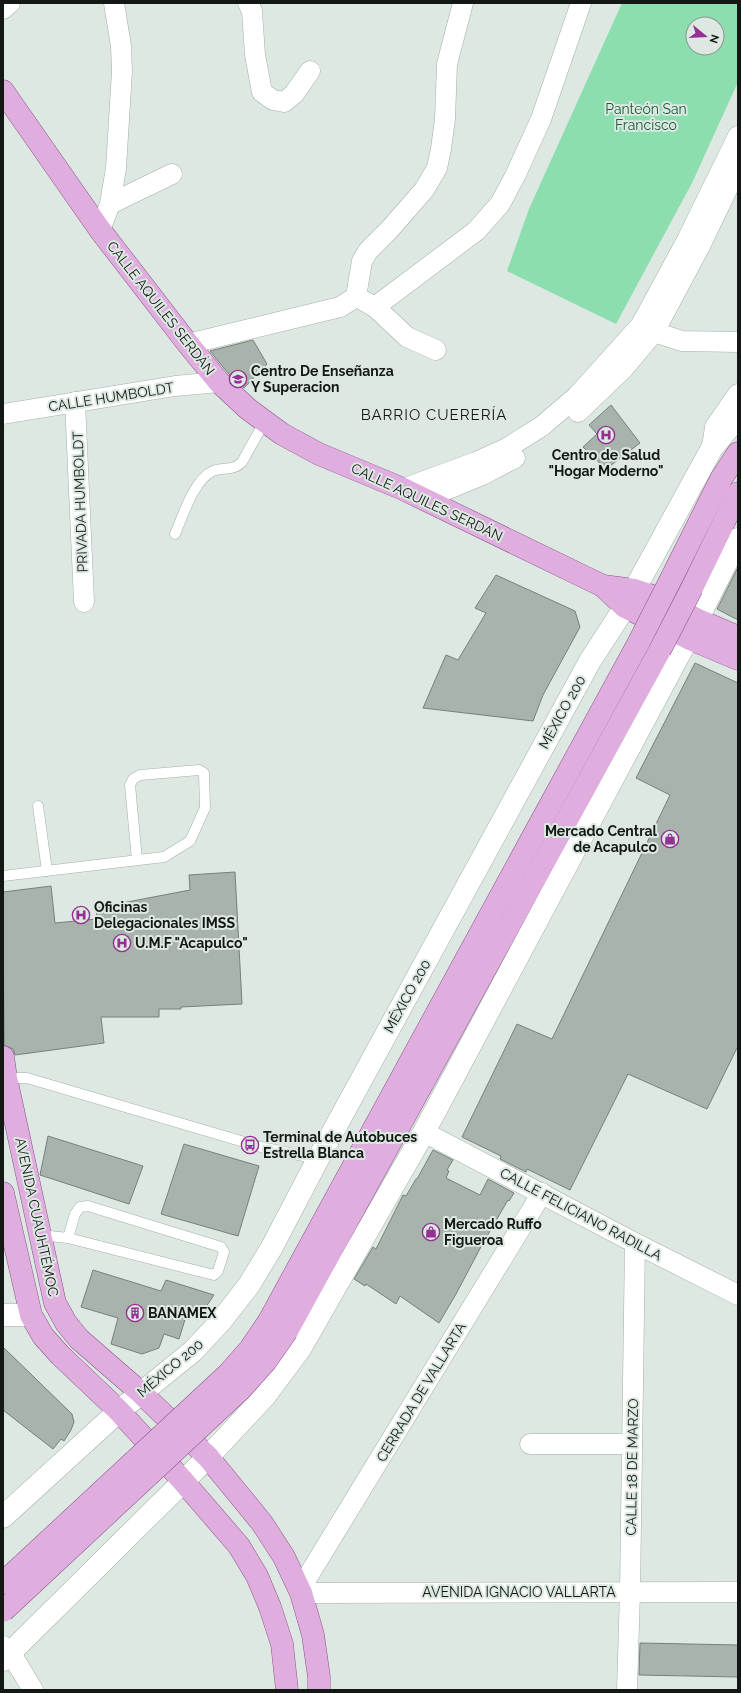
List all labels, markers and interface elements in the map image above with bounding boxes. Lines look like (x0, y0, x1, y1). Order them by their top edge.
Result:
north arrow (685, 16, 725, 56)
text: N (707, 33, 722, 45)
park label: Panteón San Francisco (605, 101, 687, 133)
street label: CALLE AQUILES SERDÁN (104, 237, 219, 378)
place label: Centro De Enseñanza Y Superacion (251, 363, 394, 395)
school or university icon: Centro De Enseñanza Y Superacion (228, 369, 248, 389)
street label: CALLE HUMBOLDT (47, 379, 175, 415)
district label: BARRIO CUERERÍA (361, 406, 507, 424)
hospital icon: Centro de Salud "Hogar Moderno" (596, 425, 616, 445)
street label: PRIVADA HUMBOLDT (70, 431, 90, 573)
place label: Centro de Salud "Hogar Moderno" (548, 447, 664, 479)
street label: CALLE AQUILES SERDÁN (349, 459, 506, 544)
street label: MÉXICO 200 (534, 672, 589, 751)
place label: Mercado Central de Acapulco (545, 823, 658, 855)
shop icon: Mercado Central de Acapulco (660, 829, 680, 849)
place label: Oficinas Delegacionales IMSS (94, 899, 235, 931)
hospital icon: Oficinas Delegacionales IMSS (71, 905, 91, 925)
hospital icon: U.M.F "Acapulco" (112, 933, 132, 953)
place label: U.M.F "Acapulco" (135, 935, 248, 951)
street label: MÉXICO 200 (379, 956, 434, 1035)
place label: Terminal de Autobuces Estrella Blanca (263, 1129, 417, 1161)
bus stop icon: Terminal de Autobuces Estrella Blanca (240, 1135, 260, 1155)
street label: AVENIDA CUAUHTÉMOC (12, 1136, 63, 1298)
street label: CALLE FELICIANO RADILLA (497, 1164, 665, 1264)
place label: Mercado Ruffo Figueroa (444, 1216, 542, 1248)
shop icon: Mercado Ruffo Figueroa (421, 1222, 441, 1242)
building icon: BANAMEX (125, 1303, 145, 1323)
place label: BANAMEX (148, 1305, 217, 1321)
street label: CERRADA DE VALLARTA (373, 1319, 469, 1465)
street label: MÉXICO 200 (133, 1335, 206, 1400)
street label: CALLE 18 DE MARZO (623, 1398, 641, 1536)
street label: AVENIDA IGNACIO VALLARTA (422, 1584, 616, 1600)

